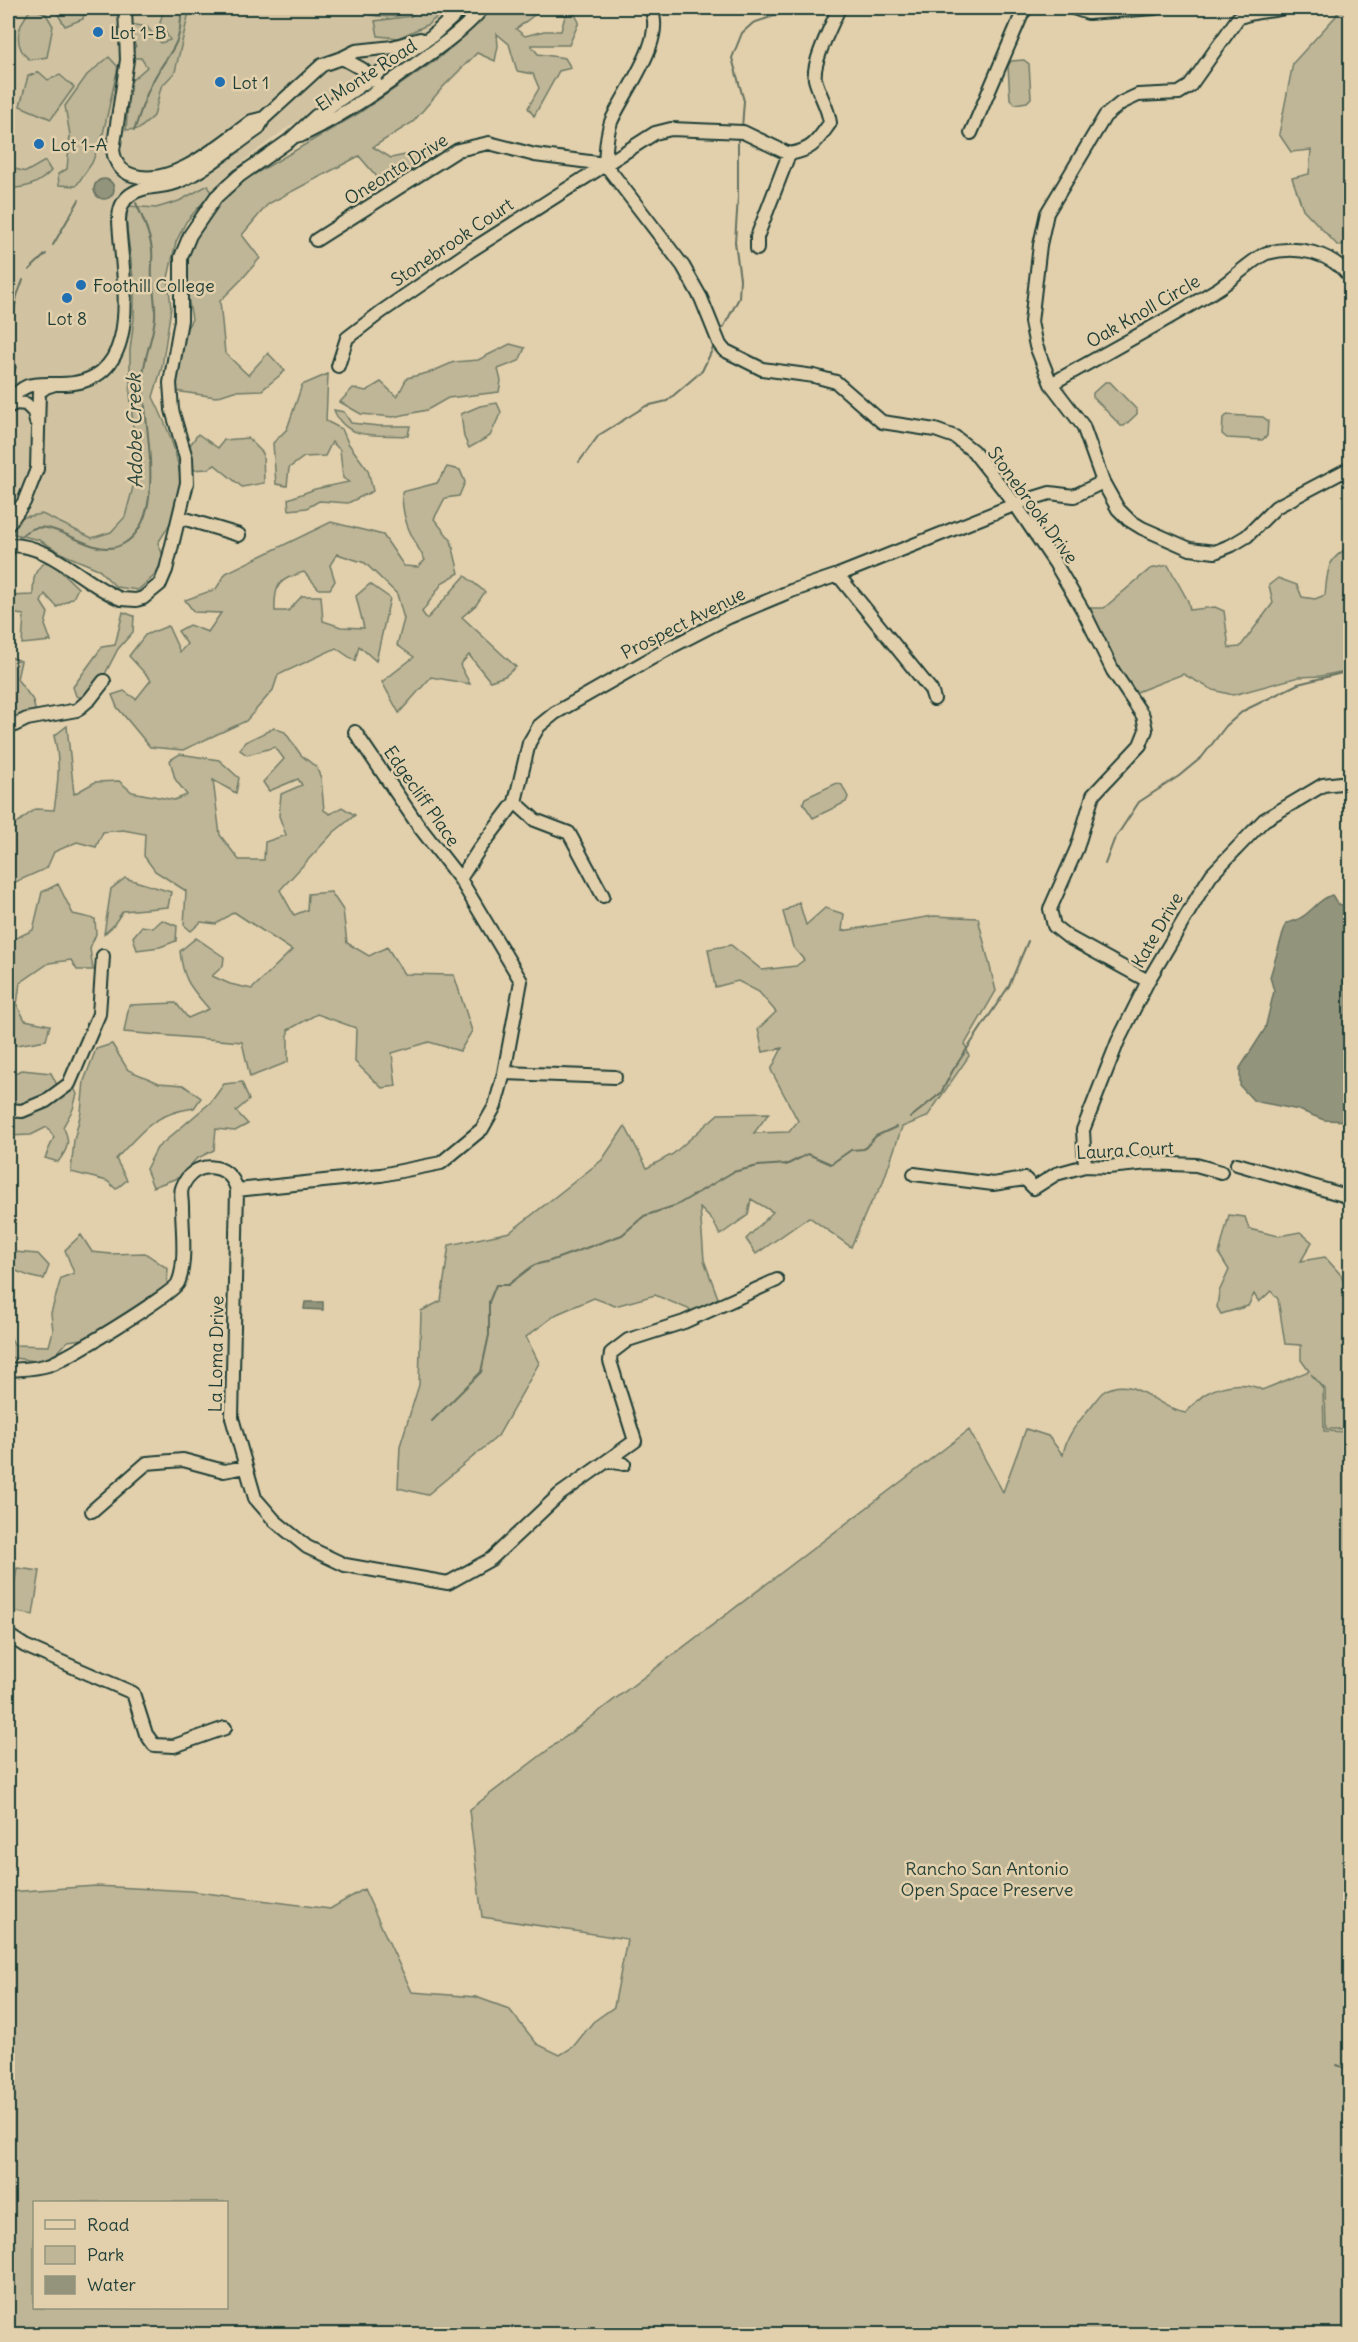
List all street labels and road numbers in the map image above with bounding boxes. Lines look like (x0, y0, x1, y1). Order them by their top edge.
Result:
street label: El Monte Road (311, 34, 421, 116)
street label: Oneonta Drive (340, 128, 452, 210)
street label: Stonebrook Court (386, 193, 518, 291)
street label: Oak Knoll Circle (1082, 269, 1204, 353)
street label: Stonebrook Drive (983, 442, 1083, 568)
street label: Prospect Avenue (617, 582, 749, 664)
street label: Edgecliff Place (379, 741, 465, 851)
street label: Kate Drive (1126, 888, 1188, 972)
street label: Laura Court (1076, 1136, 1174, 1164)
street label: La Loma Drive (203, 1295, 229, 1413)

